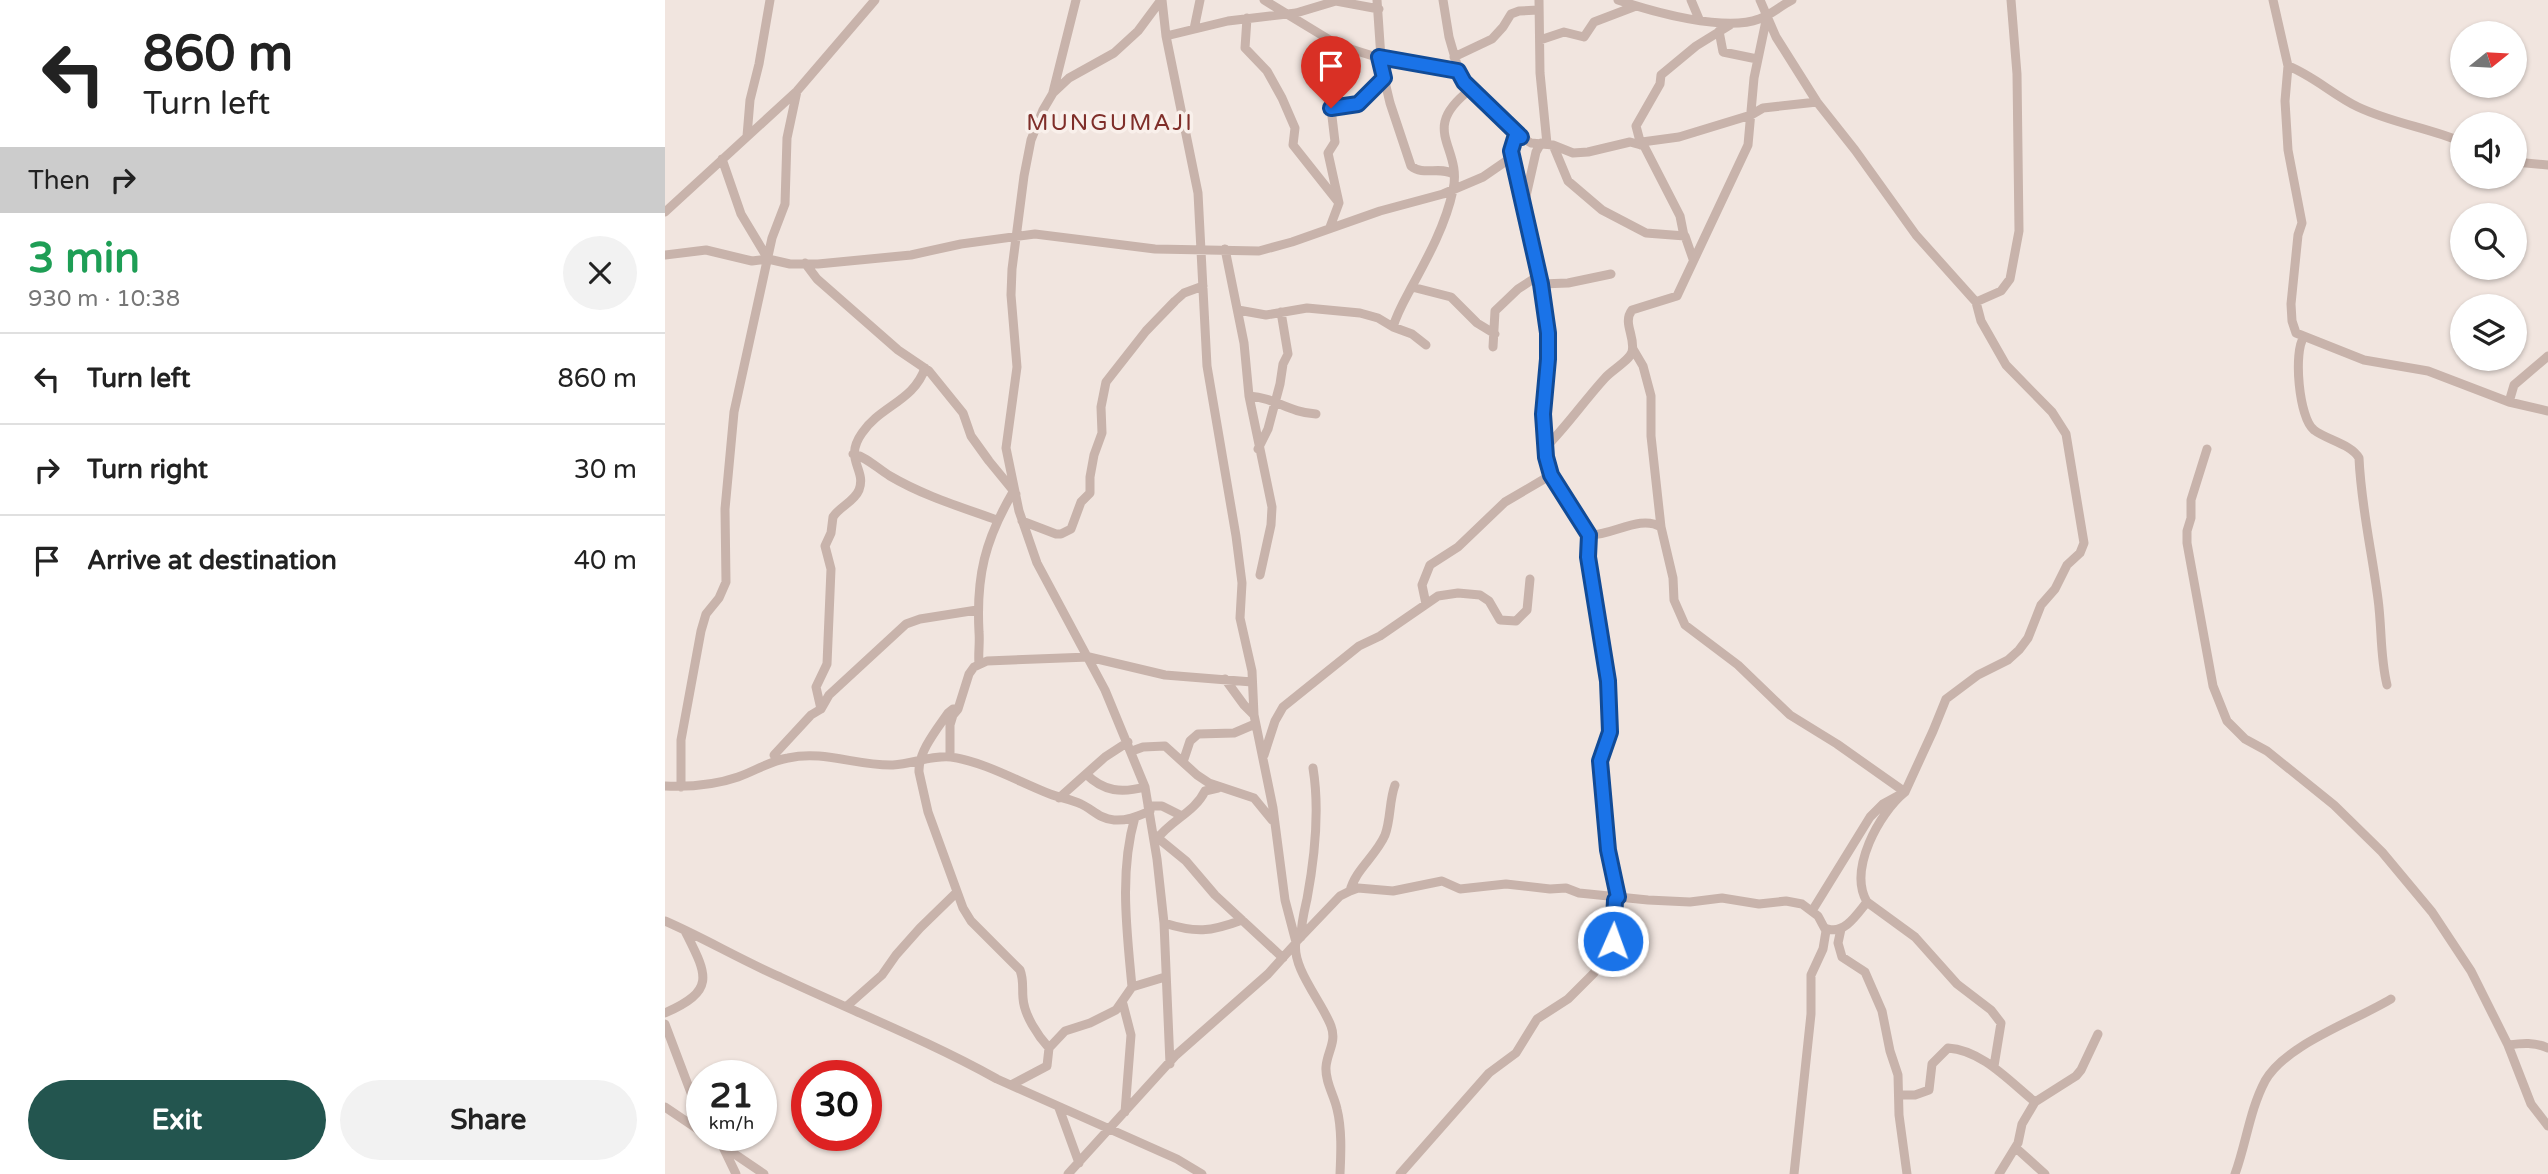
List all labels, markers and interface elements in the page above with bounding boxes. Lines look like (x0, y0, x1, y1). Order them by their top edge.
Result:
north arrow (2450, 21, 2527, 98)
map controls (2450, 21, 2527, 371)
text: 860 m (143, 25, 293, 84)
icon: left (28, 28, 119, 119)
pin (1301, 36, 1361, 108)
icon: arrive (1312, 47, 1350, 85)
text: Turn left (143, 85, 270, 123)
district label: MUNGUMAJI (1026, 109, 1194, 137)
button: sound (2450, 112, 2527, 189)
icon: right (104, 161, 142, 199)
text: Then (28, 165, 90, 196)
button: search (2450, 203, 2527, 280)
text: 3 min (28, 233, 140, 284)
button: close (563, 236, 637, 310)
text: 930 m · 10:38 (28, 285, 180, 313)
button: layers (2450, 294, 2527, 371)
icon: left (28, 360, 66, 398)
text: Turn left (87, 363, 190, 394)
text: 860 m (557, 363, 637, 394)
icon: right (28, 451, 66, 489)
text: Turn right (87, 454, 208, 485)
text: 30 m (574, 454, 637, 485)
icon: arrive (28, 542, 66, 580)
text: Arrive at destination (87, 545, 337, 576)
text: 40 m (574, 545, 637, 576)
position arrow (1576, 904, 1650, 978)
speed limit sign: 30 (791, 1060, 882, 1151)
text: 21 (710, 1075, 753, 1117)
button: Exit (28, 1080, 326, 1160)
button: Share (340, 1080, 637, 1160)
text: km/h (709, 1112, 754, 1134)

